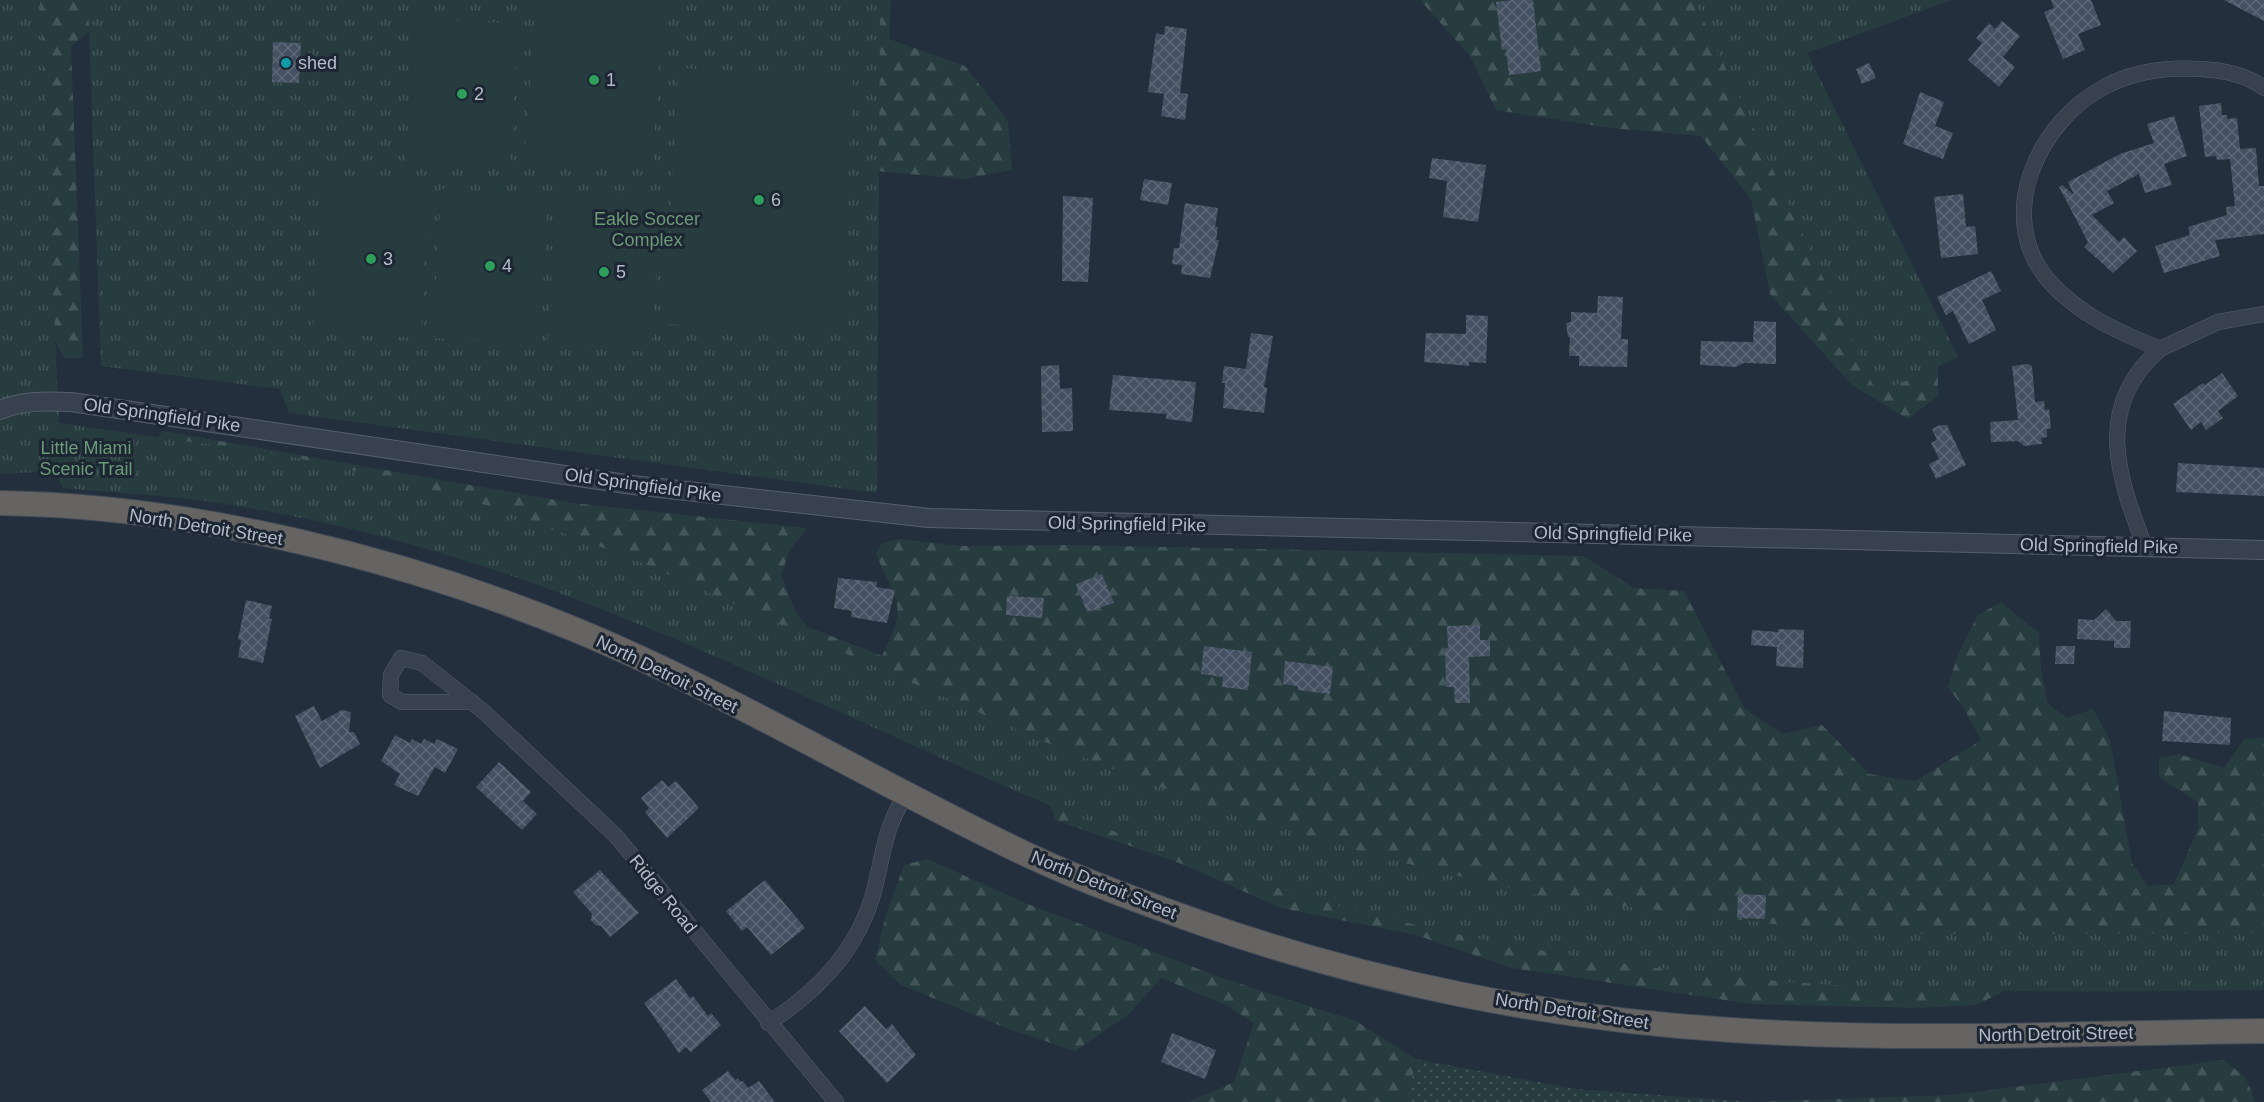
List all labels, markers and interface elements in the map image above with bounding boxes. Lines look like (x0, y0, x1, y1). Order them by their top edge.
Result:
place label: shed (298, 53, 337, 73)
marker: shed (279, 56, 293, 70)
place label: 1 (606, 70, 616, 90)
marker: 1 (587, 73, 601, 87)
place label: 2 (474, 84, 484, 104)
marker: 2 (455, 87, 469, 101)
place label: 6 (771, 190, 781, 210)
marker: 6 (752, 193, 766, 207)
park label: Eakle Soccer Complex (594, 209, 700, 250)
place label: 3 (383, 249, 393, 269)
marker: 3 (364, 252, 378, 266)
place label: 4 (502, 256, 512, 276)
marker: 4 (483, 259, 497, 273)
place label: 5 (616, 262, 626, 282)
marker: 5 (597, 265, 611, 279)
street label: Old Springfield Pike (82, 394, 242, 436)
park label: Little Miami Scenic Trail (39, 438, 133, 479)
street label: Old Springfield Pike (563, 464, 723, 506)
street label: North Detroit Street (128, 505, 284, 549)
street label: Old Springfield Pike (1048, 513, 1206, 535)
street label: Old Springfield Pike (1534, 523, 1692, 545)
street label: Old Springfield Pike (2020, 535, 2178, 557)
street label: North Detroit Street (593, 631, 741, 717)
street label: North Detroit Street (1028, 847, 1180, 923)
street label: Ridge Road (625, 851, 701, 937)
street label: North Detroit Street (1494, 989, 1650, 1033)
street label: North Detroit Street (1978, 1023, 2134, 1045)

